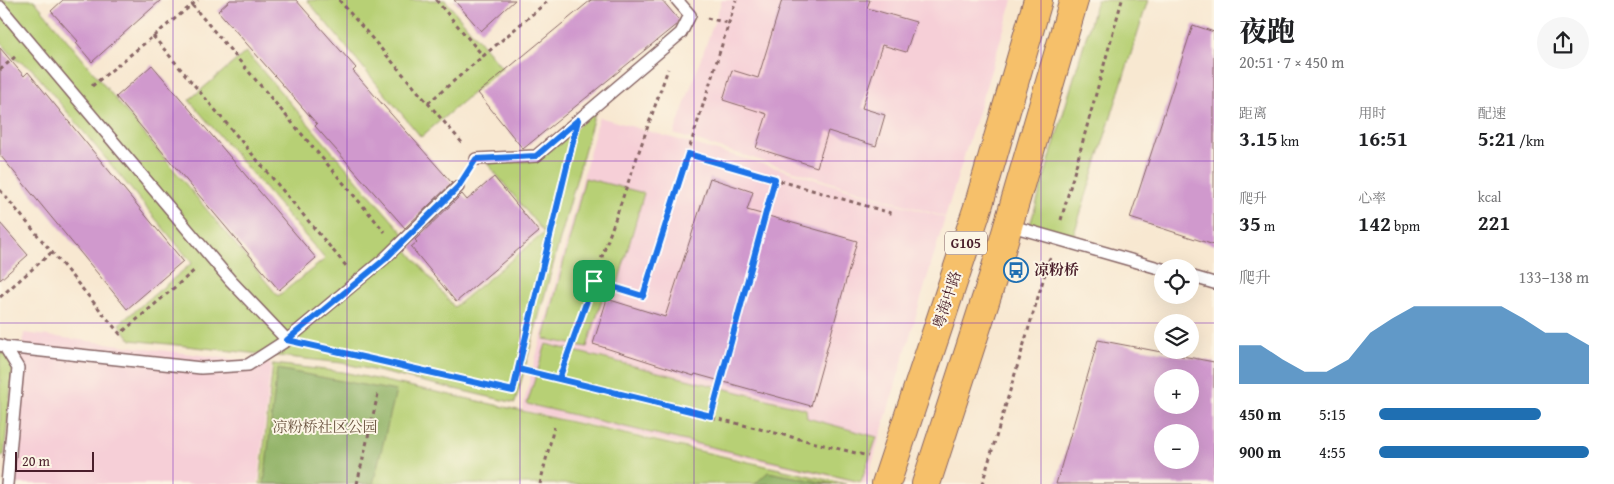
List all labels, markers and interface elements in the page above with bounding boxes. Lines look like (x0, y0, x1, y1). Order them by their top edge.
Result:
text: 夜跑 (1239, 10, 1295, 51)
button: share (1537, 17, 1589, 69)
text: 20:51 · 7 × 450 m (1239, 50, 1344, 74)
text: 距离 (1239, 103, 1267, 123)
text: 用时 (1358, 103, 1386, 123)
text: 配速 (1478, 103, 1506, 123)
text: 3.15 (1239, 123, 1278, 154)
text: 16:51 (1358, 123, 1408, 154)
text: 5:21 (1478, 123, 1516, 154)
text: km (1278, 131, 1299, 151)
text: /km (1516, 131, 1544, 151)
text: kcal (1478, 187, 1502, 207)
text: 爬升 (1239, 188, 1267, 208)
text: 心率 (1358, 188, 1386, 208)
text: 221 (1478, 207, 1510, 238)
text: 35 (1239, 208, 1261, 239)
text: 142 (1358, 208, 1391, 239)
text: m (1261, 216, 1275, 236)
text: bpm (1391, 216, 1420, 236)
road number: G105 (945, 232, 987, 254)
bus stop icon: 凉粉桥 (1003, 257, 1029, 283)
place label: 凉粉桥 (1034, 259, 1079, 280)
map controls (1154, 259, 1199, 469)
button: locate (1154, 259, 1199, 304)
pin (573, 260, 615, 302)
text: 爬升 (1239, 265, 1271, 289)
text: 133–138 m (1519, 265, 1589, 289)
icon: arrive (580, 267, 608, 295)
street label: 粤海中路 (927, 268, 966, 332)
button: layers (1154, 314, 1199, 359)
button: + (1154, 369, 1199, 414)
text: 450 m (1239, 402, 1281, 426)
text: 5:15 (1319, 402, 1346, 426)
park label: 凉粉桥社区公园 (272, 416, 378, 437)
button: − (1154, 424, 1199, 469)
text: 900 m (1239, 440, 1281, 464)
text: 4:55 (1319, 440, 1346, 464)
scale bar (15, 449, 94, 472)
text: 20 m (22, 451, 50, 471)

